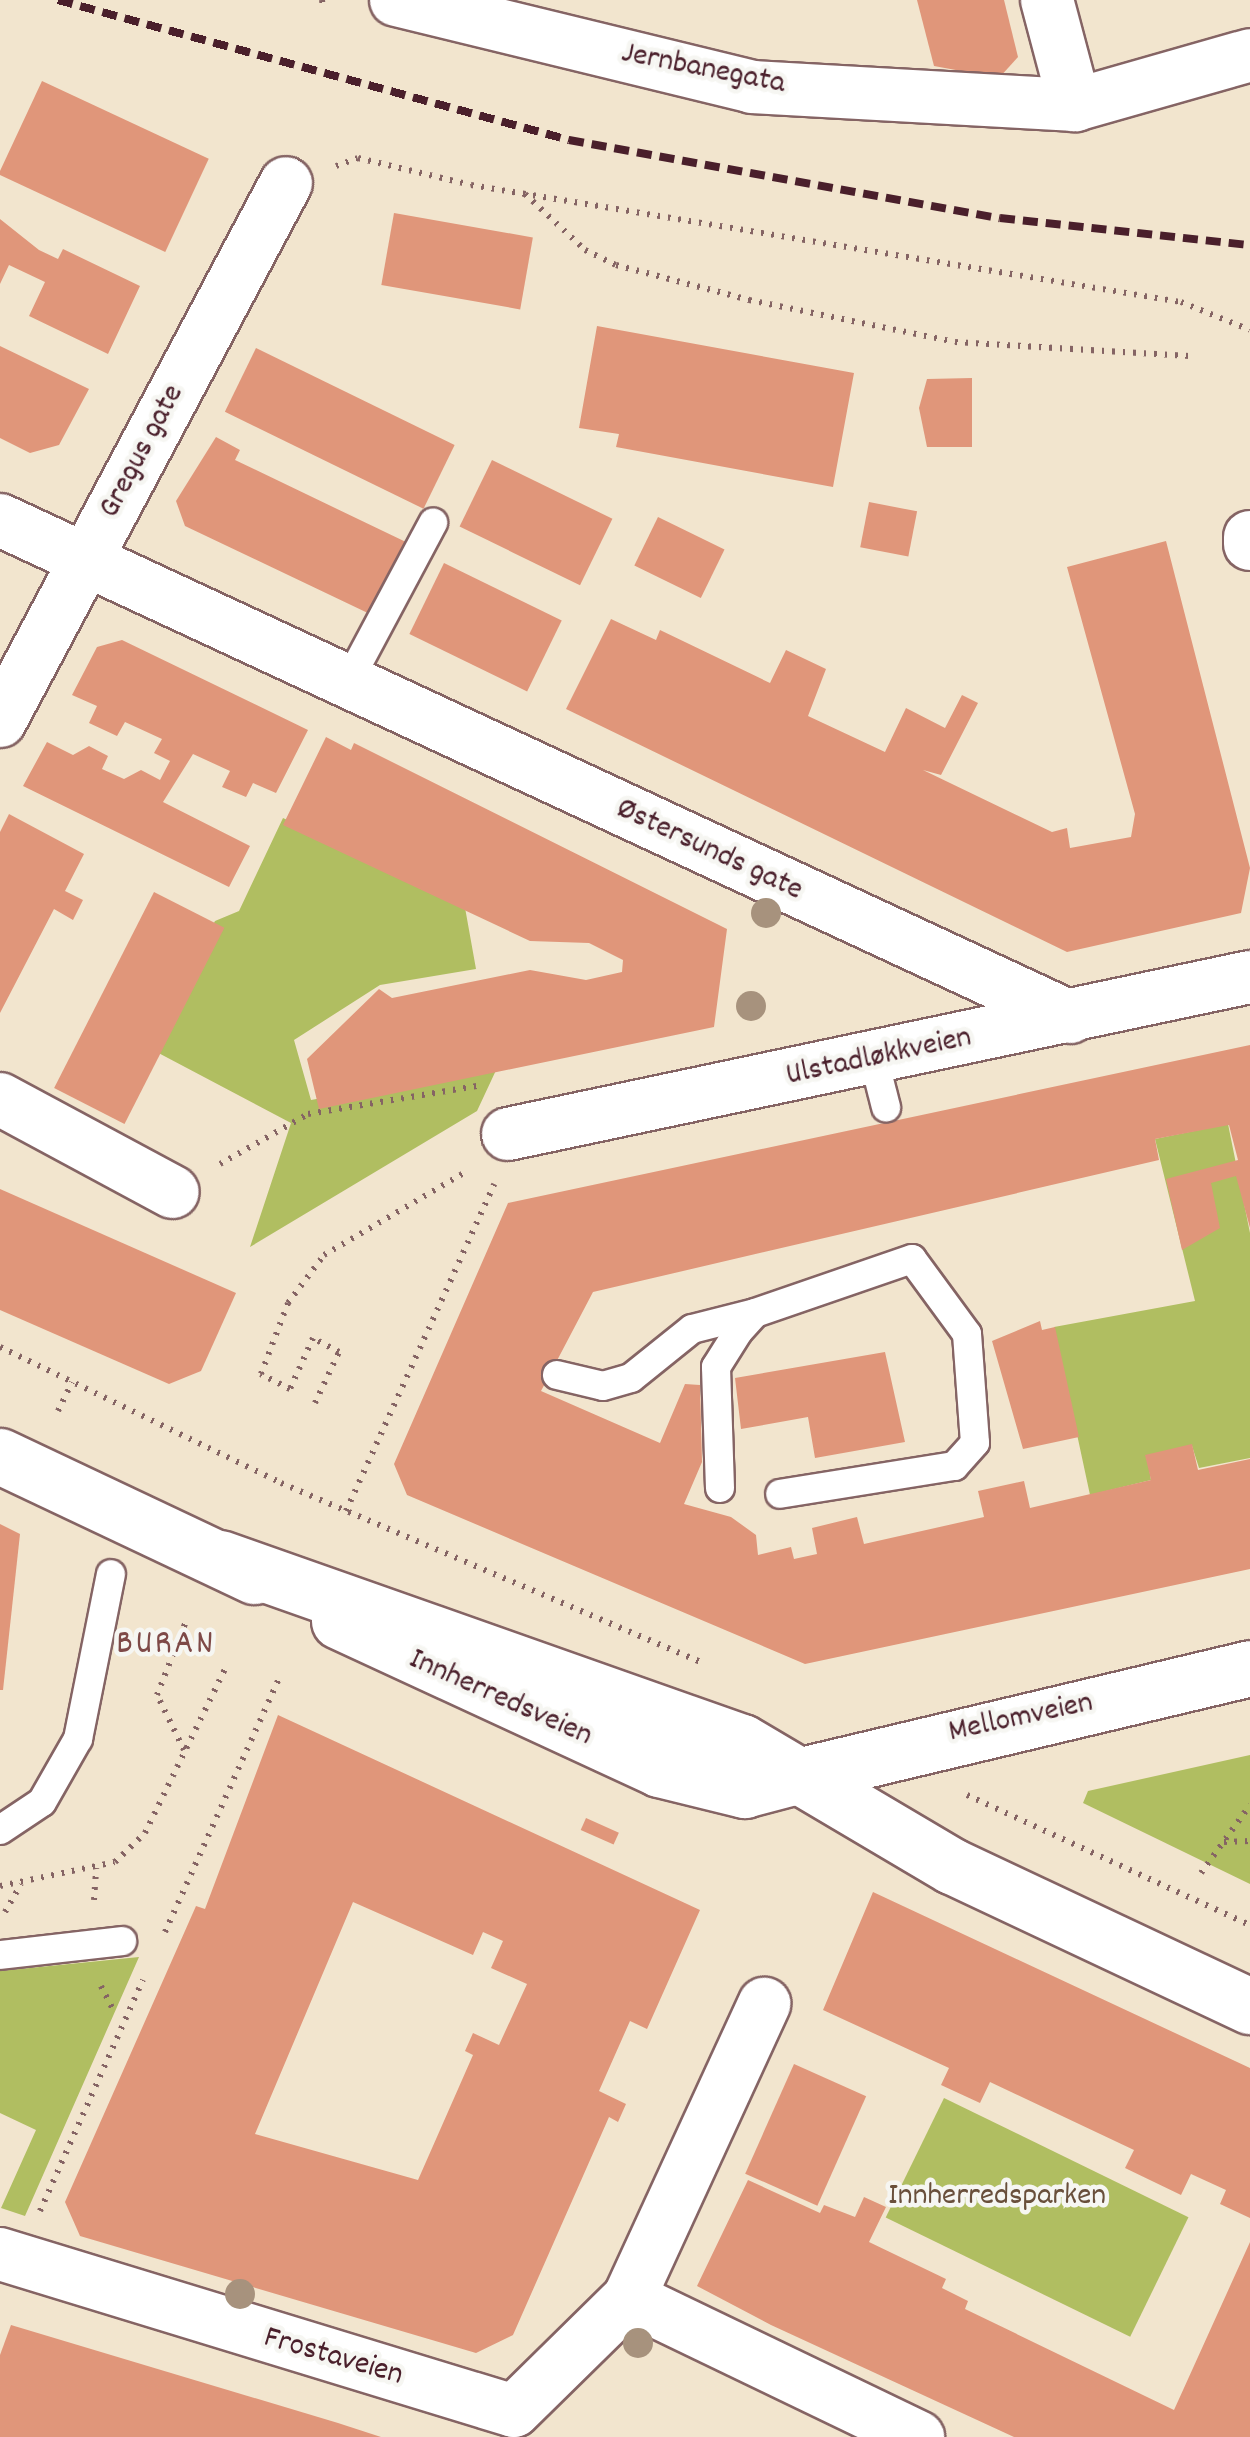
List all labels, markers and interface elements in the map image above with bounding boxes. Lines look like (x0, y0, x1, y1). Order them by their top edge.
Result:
street label: Jernbanegata (618, 35, 788, 105)
street label: Gregus gate (92, 379, 194, 525)
street label: Østersunds gate (610, 791, 808, 911)
street label: Ulstadløkkveien (783, 1020, 975, 1096)
district label: BURAN (116, 1624, 216, 1666)
street label: Innherredsveien (402, 1641, 598, 1757)
street label: Mellomveien (945, 1685, 1097, 1753)
park label: Innherredsparken (888, 2178, 1106, 2216)
street label: Frostaveien (259, 2320, 407, 2396)

